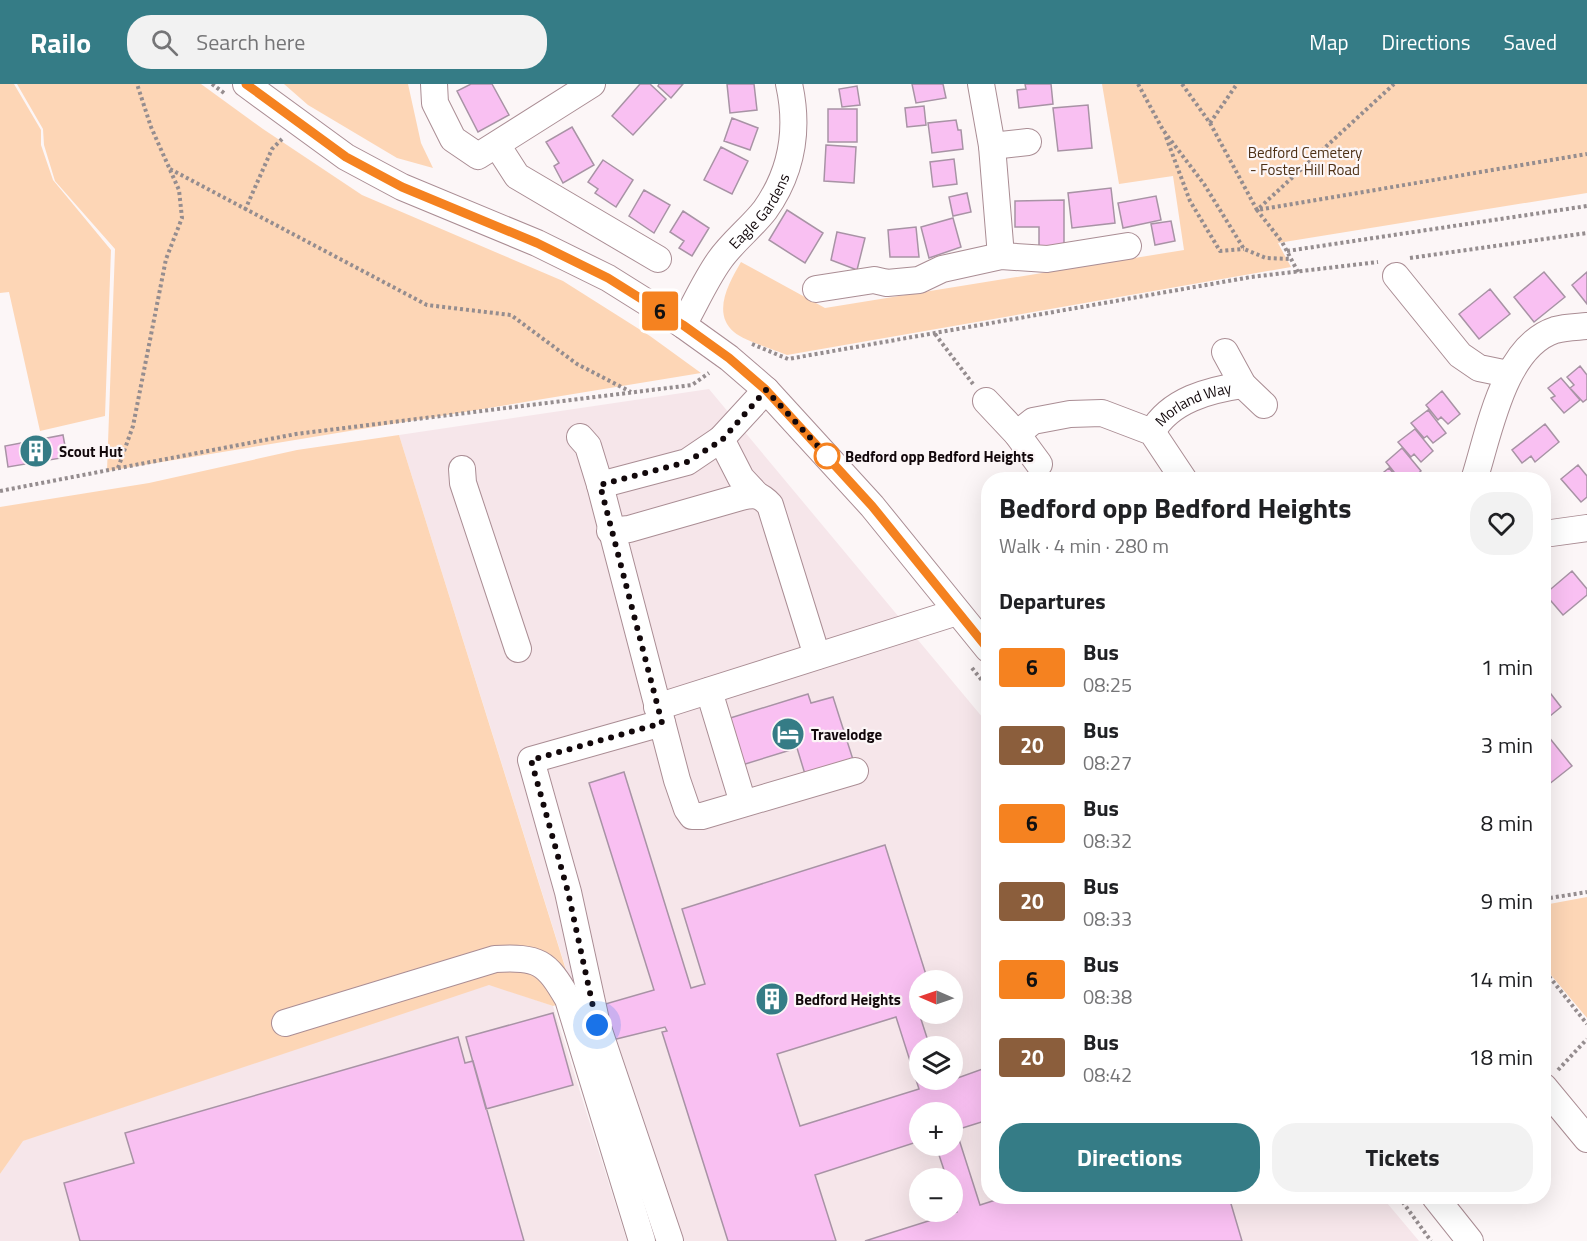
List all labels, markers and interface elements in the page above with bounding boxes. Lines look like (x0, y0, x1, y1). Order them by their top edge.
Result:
search box (127, 15, 547, 69)
text: Railo (30, 21, 91, 64)
text: Search here (196, 25, 305, 59)
icon: search (148, 26, 181, 59)
text: Map (1309, 26, 1349, 58)
text: Directions (1382, 26, 1471, 58)
text: Saved (1504, 26, 1557, 58)
park label: Bedford Cemetery - Foster Hill Road (1248, 141, 1362, 181)
street label: Eagle Gardens (723, 170, 795, 254)
line badge: 6 (640, 292, 680, 330)
text: 6 (654, 295, 666, 327)
street label: Morland Way (1149, 376, 1233, 431)
building icon: Scout Hut (18, 433, 54, 469)
place label: Scout Hut (59, 440, 123, 463)
marker: Bedford opp Bedford Heights (814, 443, 840, 469)
place label: Bedford opp Bedford Heights (845, 445, 1034, 468)
text: Bedford opp Bedford Heights (999, 486, 1352, 529)
button: heart (1470, 492, 1533, 555)
text: Walk · 4 min · 280 m (999, 530, 1169, 561)
text: Departures (999, 584, 1106, 618)
text: Bus (1083, 635, 1119, 669)
text: 1 min (1481, 650, 1533, 684)
text: 6 (1026, 651, 1038, 683)
text: 08:25 (1083, 669, 1132, 700)
text: Bus (1083, 713, 1119, 747)
hotel icon: Travelodge (770, 716, 806, 752)
place label: Travelodge (811, 723, 883, 746)
text: 3 min (1481, 728, 1533, 762)
text: 20 (1020, 729, 1044, 761)
text: 08:27 (1083, 747, 1132, 778)
text: Bus (1083, 791, 1119, 825)
text: 8 min (1481, 806, 1533, 840)
text: 6 (1026, 807, 1038, 839)
text: 08:32 (1083, 825, 1132, 856)
text: Bus (1083, 869, 1119, 903)
text: 9 min (1481, 884, 1533, 918)
text: 20 (1020, 885, 1044, 917)
text: 08:33 (1083, 903, 1132, 934)
text: Bus (1083, 947, 1119, 981)
text: 14 min (1468, 962, 1533, 996)
text: 6 (1026, 963, 1038, 995)
north arrow (909, 970, 963, 1024)
map controls (909, 970, 963, 1222)
building icon: Bedford Heights (754, 981, 790, 1017)
text: 08:38 (1083, 981, 1132, 1012)
place label: Bedford Heights (795, 988, 901, 1011)
your location (582, 1010, 612, 1040)
text: Bus (1083, 1025, 1119, 1059)
button: layers (909, 1036, 963, 1090)
text: 18 min (1468, 1040, 1533, 1074)
text: 20 (1020, 1041, 1044, 1073)
text: 08:42 (1083, 1059, 1132, 1090)
button: + (909, 1102, 963, 1156)
button: Directions (999, 1123, 1260, 1192)
button: Tickets (1272, 1123, 1533, 1192)
button: − (909, 1168, 963, 1222)

